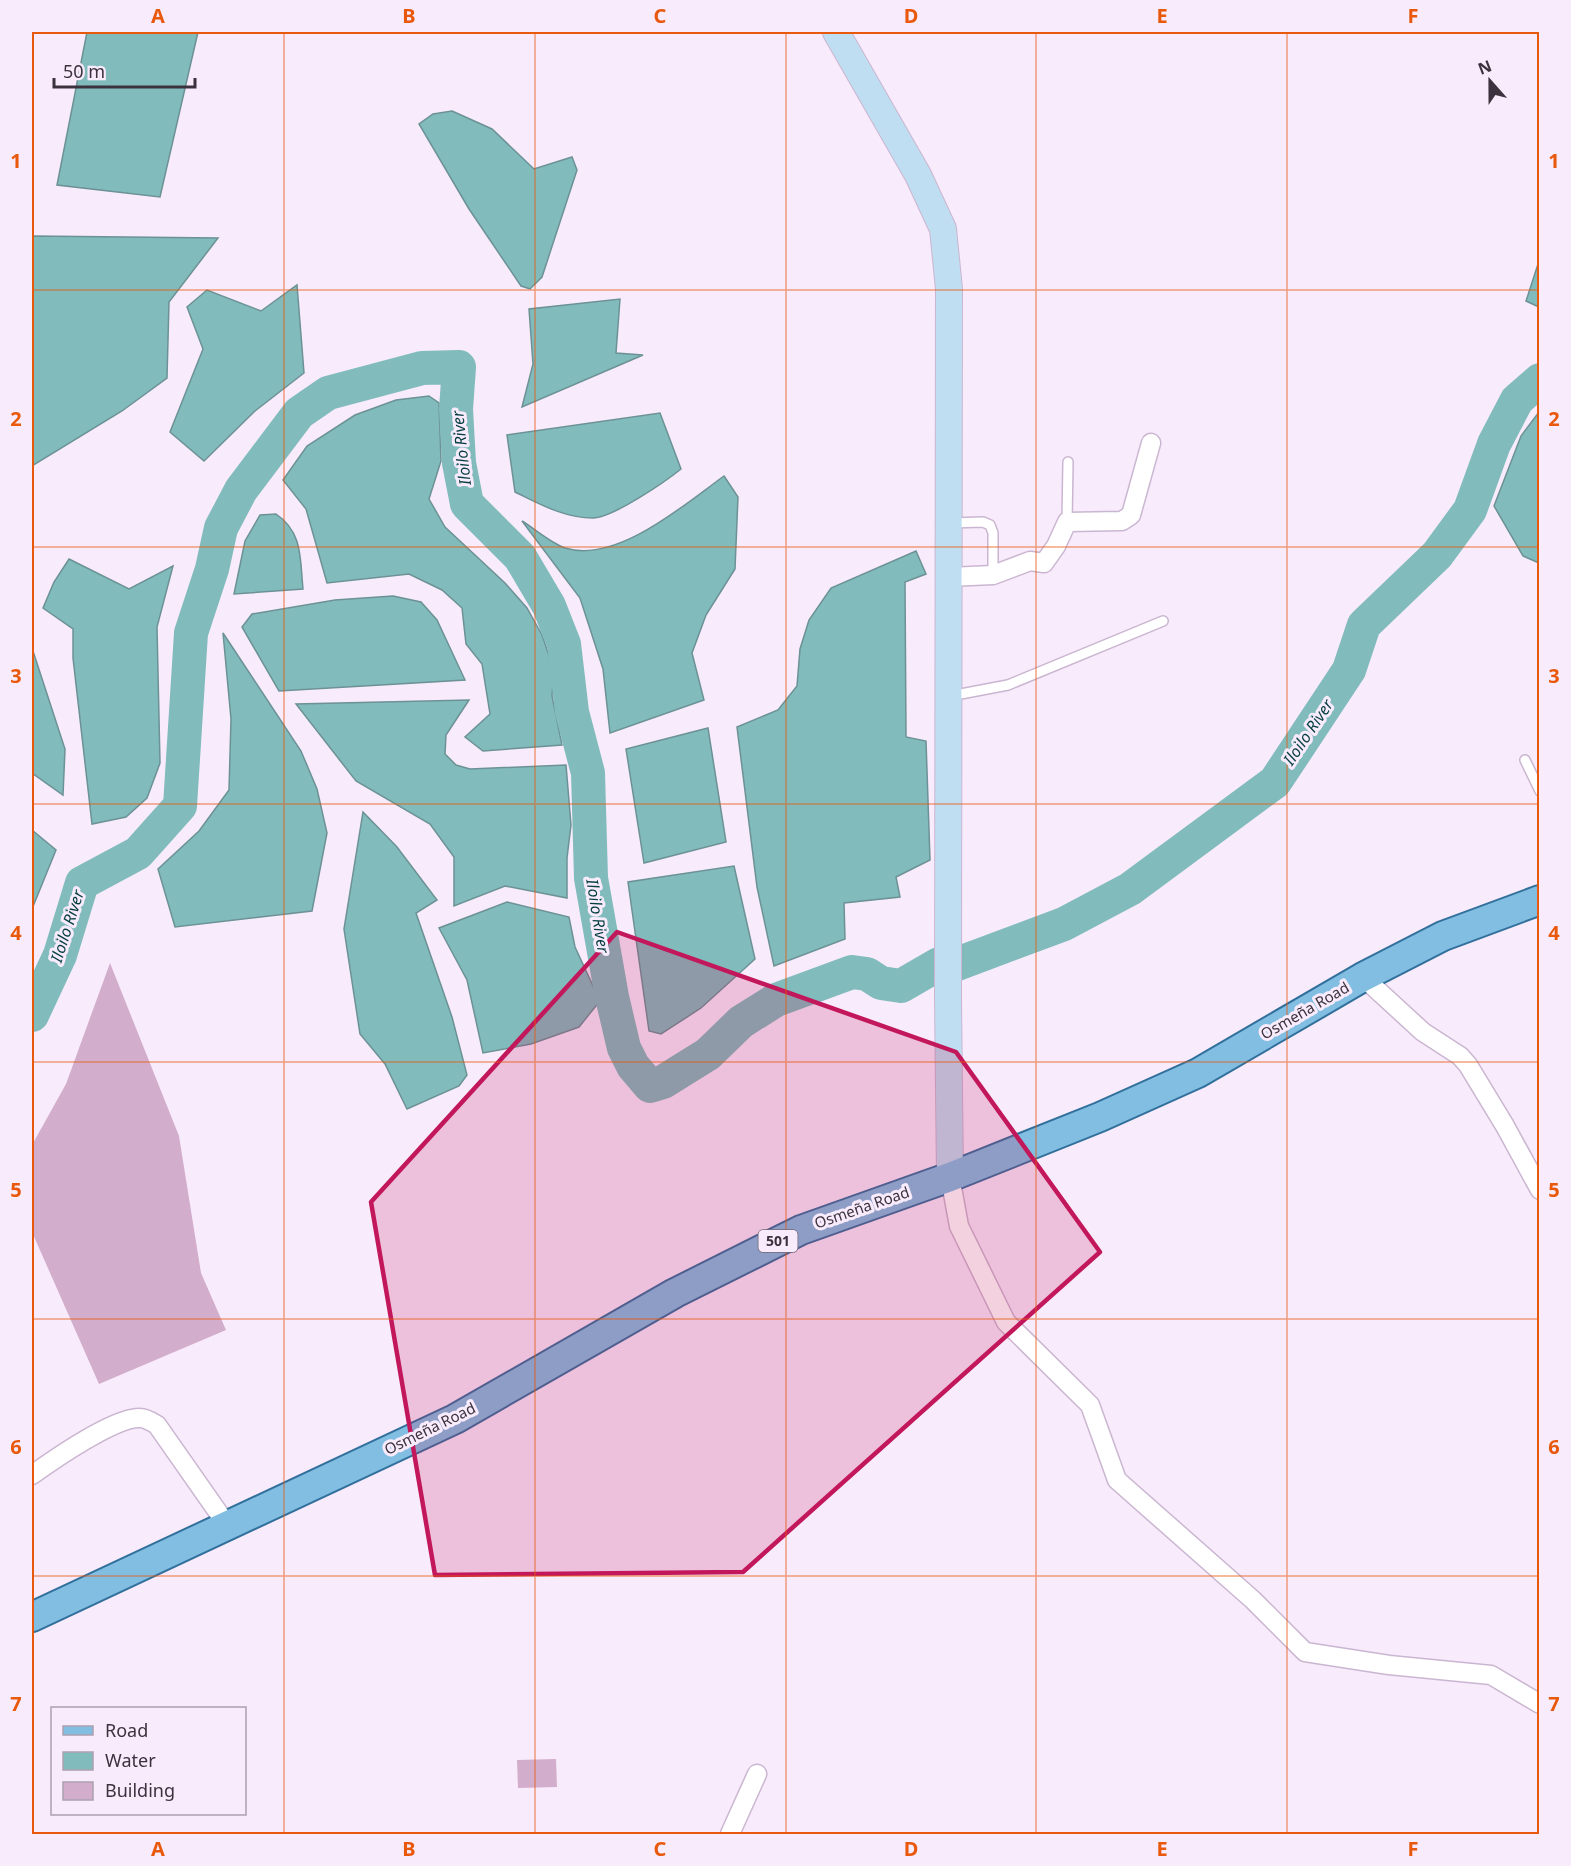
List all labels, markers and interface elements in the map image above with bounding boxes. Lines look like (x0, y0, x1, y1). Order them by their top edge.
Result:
text: A (151, 2, 165, 29)
text: B (402, 2, 416, 29)
text: C (654, 2, 667, 29)
text: D (904, 2, 918, 29)
text: E (1156, 2, 1168, 29)
text: F (1408, 2, 1418, 29)
scale bar (54, 51, 195, 89)
north arrow (1460, 51, 1520, 111)
text: N (1475, 54, 1495, 80)
text: 50 m (63, 59, 105, 83)
text: 1 (10, 147, 22, 174)
text: 1 (1548, 147, 1560, 174)
text: 2 (10, 405, 22, 432)
text: 2 (1548, 405, 1560, 432)
water label: Iloilo River (446, 409, 476, 487)
text: 3 (10, 662, 22, 689)
text: 3 (1548, 662, 1560, 689)
water label: Iloilo River (1277, 694, 1338, 770)
water label: Iloilo River (581, 876, 615, 955)
water label: Iloilo River (45, 886, 89, 966)
text: 4 (10, 919, 22, 946)
text: 4 (1548, 919, 1560, 946)
street label: Osmeña Road (1257, 977, 1352, 1044)
text: 5 (10, 1176, 22, 1203)
text: 5 (1548, 1176, 1560, 1203)
street label: Osmeña Road (812, 1181, 912, 1233)
road number: 501 (758, 1230, 798, 1252)
street label: Osmeña Road (381, 1397, 478, 1459)
text: 6 (10, 1433, 22, 1460)
text: 6 (1548, 1433, 1560, 1460)
text: 7 (10, 1690, 22, 1717)
text: 7 (1548, 1690, 1560, 1717)
legend (51, 1707, 246, 1815)
text: Road (105, 1718, 148, 1742)
text: Water (105, 1748, 156, 1772)
text: Building (105, 1778, 175, 1802)
text: A (151, 1835, 165, 1862)
text: B (402, 1835, 416, 1862)
text: C (654, 1835, 667, 1862)
text: D (904, 1835, 918, 1862)
text: E (1156, 1835, 1168, 1862)
text: F (1408, 1835, 1418, 1862)

